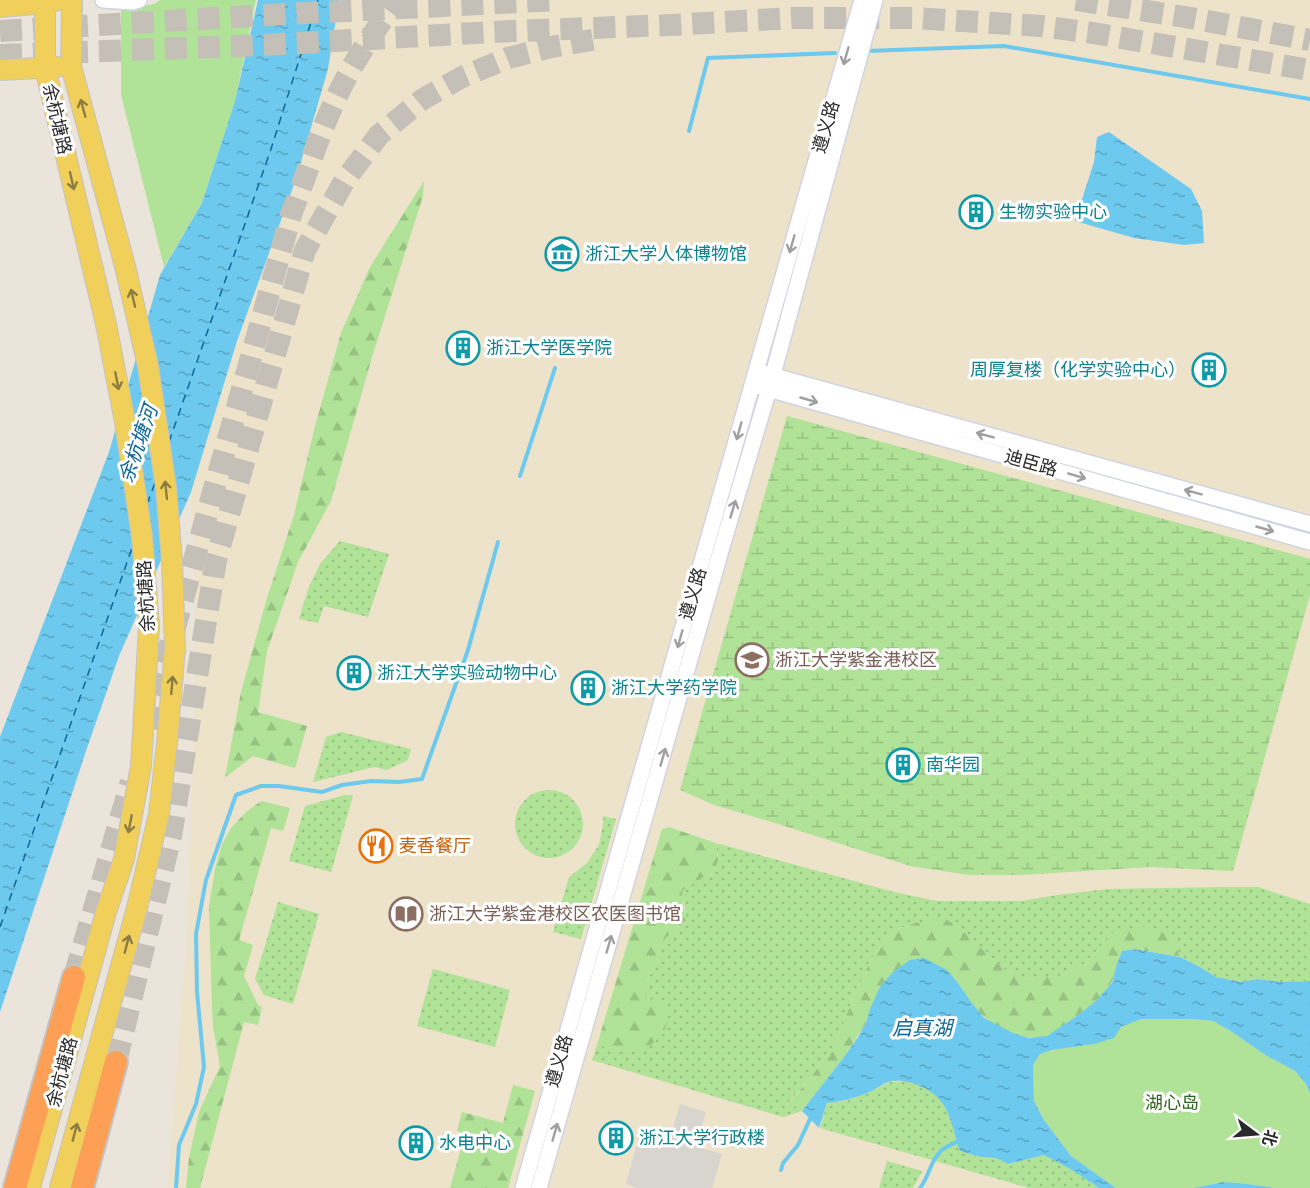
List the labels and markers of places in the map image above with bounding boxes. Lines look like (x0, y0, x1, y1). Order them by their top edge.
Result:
building icon: 生物实验中心 (958, 194, 994, 230)
place label: 生物实验中心 (999, 200, 1107, 223)
museum icon: 浙江大学人体博物馆 (544, 236, 580, 272)
place label: 浙江大学人体博物馆 (585, 242, 747, 265)
building icon: 浙江大学医学院 (445, 330, 481, 366)
place label: 浙江大学医学院 (486, 336, 612, 359)
building icon: 周厚复楼（化学实验中心） (1191, 352, 1227, 388)
place label: 周厚复楼（化学实验中心） (970, 358, 1186, 381)
school or university icon: 浙江大学紫金港校区 (734, 642, 770, 678)
place label: 浙江大学紫金港校区 (775, 648, 937, 671)
building icon: 浙江大学实验动物中心 (336, 655, 372, 691)
place label: 浙江大学实验动物中心 (377, 661, 557, 684)
building icon: 浙江大学药学院 (570, 670, 606, 706)
place label: 浙江大学药学院 (611, 676, 737, 699)
building icon: 南华园 (885, 747, 921, 783)
place label: 南华园 (926, 753, 980, 776)
restaurant icon: 麦香餐厅 (358, 828, 394, 864)
place label: 麦香餐厅 (399, 834, 471, 857)
library icon: 浙江大学紫金港校区农医图书馆 (388, 896, 424, 932)
place label: 浙江大学紫金港校区农医图书馆 (429, 902, 681, 925)
building icon: 浙江大学行政楼 (598, 1120, 634, 1156)
building icon: 水电中心 (398, 1125, 434, 1161)
place label: 浙江大学行政楼 (639, 1126, 765, 1149)
place label: 水电中心 (439, 1131, 511, 1154)

